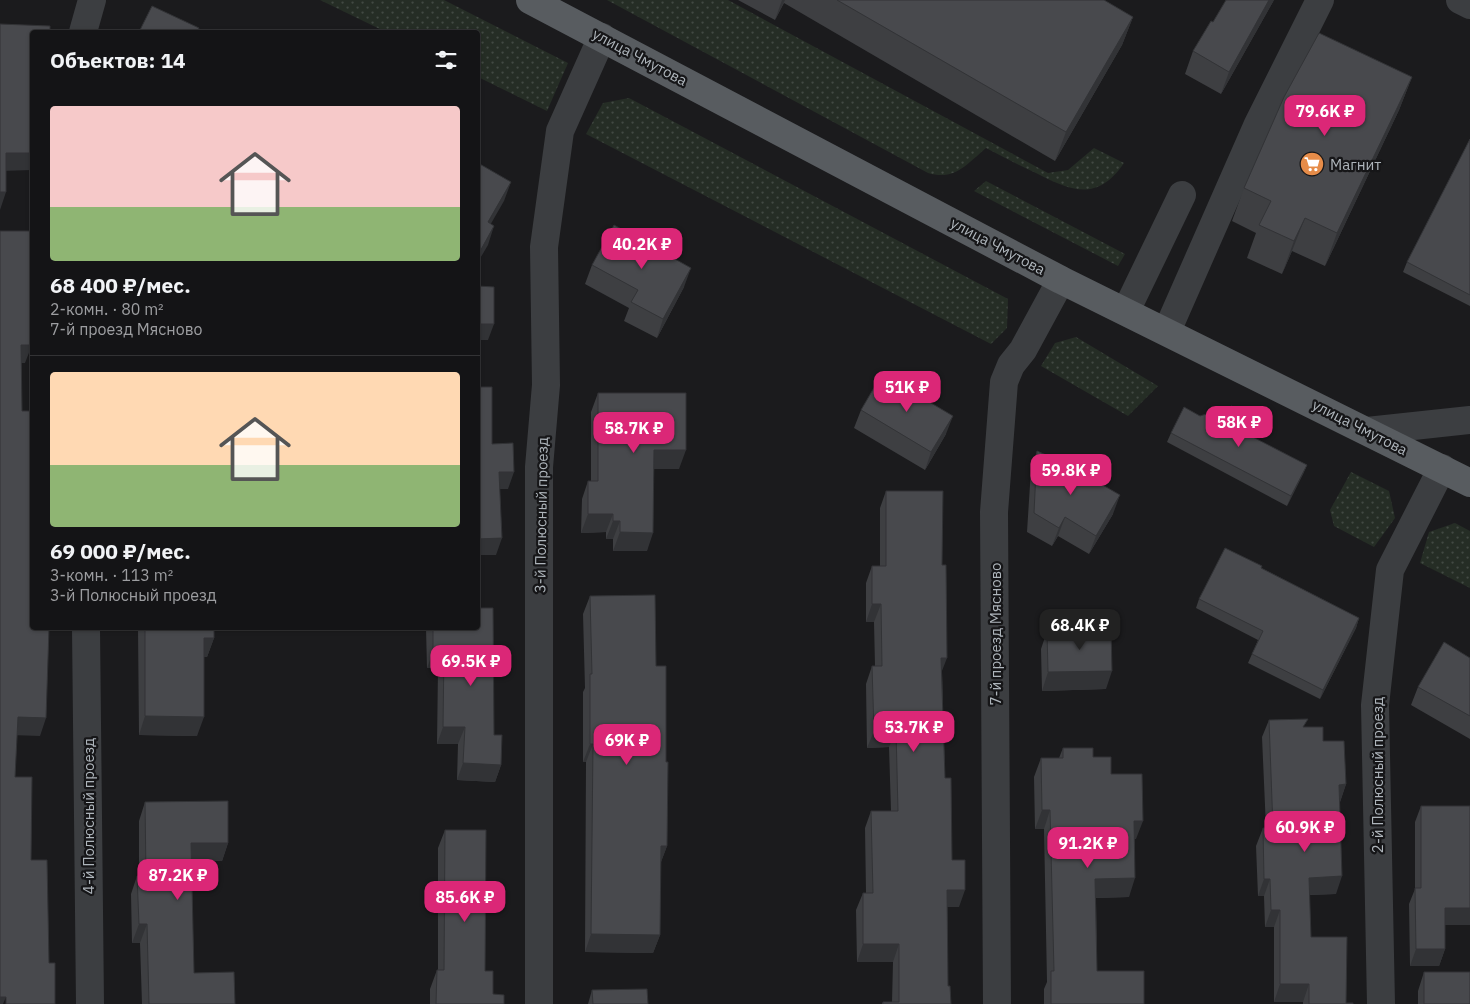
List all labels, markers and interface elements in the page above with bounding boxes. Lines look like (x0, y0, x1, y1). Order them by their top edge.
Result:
street label: улица Чмутова (589, 24, 691, 90)
text: Объектов: 14 (50, 46, 186, 74)
icon: filters (432, 46, 460, 74)
pin: 79.6K ₽ (1279, 94, 1371, 137)
text: 79.6K ₽ (1295, 101, 1355, 121)
icon: home (210, 139, 300, 229)
supermarket icon: Магнит (1299, 151, 1325, 177)
place label: Магнит (1330, 155, 1381, 174)
street label: улица Чмутова (947, 213, 1049, 279)
pin: 40.2K ₽ (596, 228, 688, 270)
text: 40.2K ₽ (612, 234, 672, 254)
text: 68 400 ₽/мес. (50, 271, 191, 299)
text: 2-комн. · 80 m² (50, 299, 164, 319)
text: 7-й проезд Мясново (50, 319, 203, 339)
pin: 51K ₽ (872, 370, 942, 413)
text: 51K ₽ (885, 377, 929, 397)
street label: улица Чмутова (1309, 395, 1411, 459)
icon: home (210, 404, 300, 494)
pin: 58K ₽ (1204, 406, 1274, 448)
pin: 58.7K ₽ (588, 412, 680, 454)
text: 58K ₽ (1217, 412, 1261, 432)
text: 58.7K ₽ (604, 418, 664, 438)
street label: 3-й Полюсный проезд (530, 437, 552, 593)
pin: 59.8K ₽ (1025, 454, 1117, 496)
text: 59.8K ₽ (1041, 460, 1101, 480)
text: 69 000 ₽/мес. (50, 537, 191, 565)
street label: 7-й проезд Мясново (986, 562, 1005, 706)
text: 3-комн. · 113 m² (50, 565, 173, 585)
text: 3-й Полюсный проезд (50, 585, 217, 605)
pin: 68.4K ₽ (1034, 608, 1126, 651)
text: 68.4K ₽ (1050, 615, 1110, 635)
pin: 69.5K ₽ (425, 644, 517, 687)
text: 69.5K ₽ (441, 651, 501, 671)
street label: 2-й Полюсный проезд (1368, 697, 1387, 853)
pin: 53.7K ₽ (868, 710, 960, 753)
text: 53.7K ₽ (884, 717, 944, 737)
pin: 69K ₽ (592, 724, 662, 766)
text: 69K ₽ (605, 730, 649, 750)
street label: 4-й Полюсный проезд (79, 738, 98, 894)
pin: 60.9K ₽ (1259, 810, 1351, 853)
text: 60.9K ₽ (1275, 817, 1335, 837)
pin: 91.2K ₽ (1042, 826, 1134, 869)
text: 91.2K ₽ (1058, 833, 1118, 853)
pin: 87.2K ₽ (132, 858, 224, 901)
text: 87.2K ₽ (148, 865, 208, 885)
pin: 85.6K ₽ (419, 880, 511, 923)
text: 85.6K ₽ (435, 887, 495, 907)

